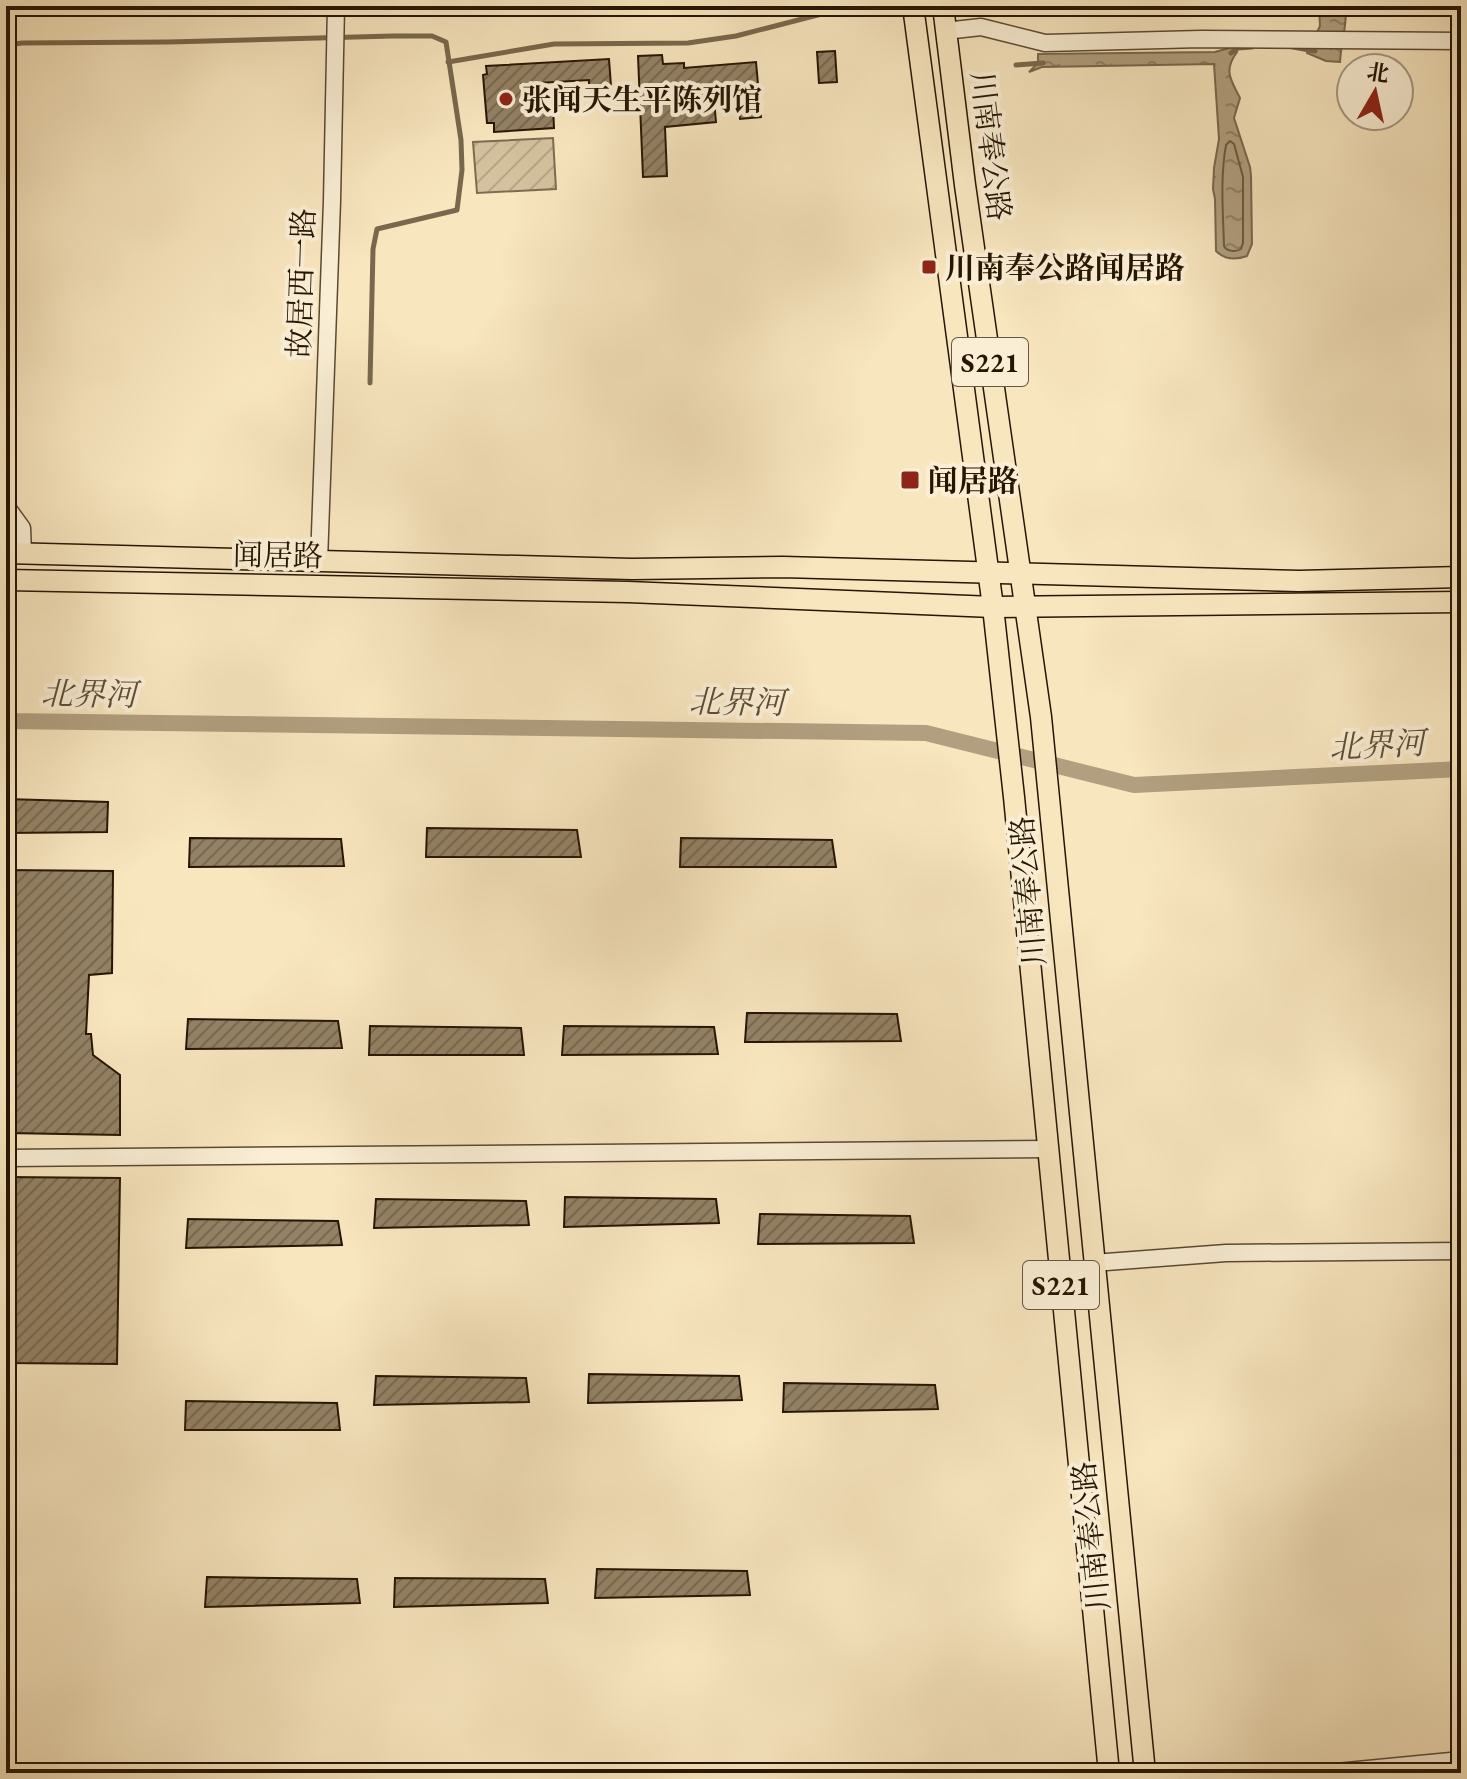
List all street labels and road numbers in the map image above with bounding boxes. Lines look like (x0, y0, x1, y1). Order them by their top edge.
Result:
street label: 川南奉公路 (963, 69, 1019, 223)
street label: 故居西一路 (279, 207, 323, 359)
road number: S221 (952, 338, 1028, 386)
street label: 闻居路 (233, 535, 323, 575)
street label: 川南奉公路 (1002, 815, 1054, 967)
road number: S221 (1023, 1261, 1099, 1309)
street label: 川南奉公路 (1064, 1459, 1118, 1613)

